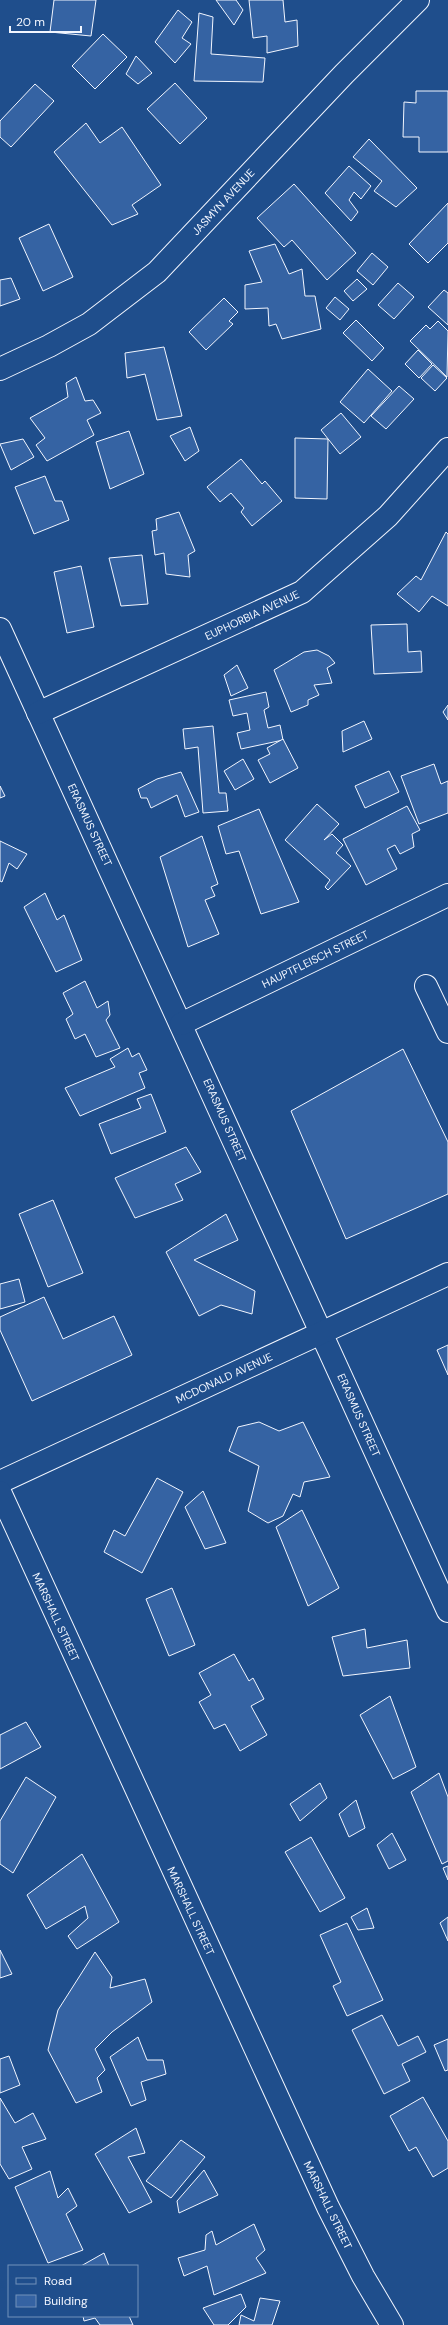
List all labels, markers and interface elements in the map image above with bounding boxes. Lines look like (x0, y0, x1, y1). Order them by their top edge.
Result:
scale bar (10, 8, 81, 34)
text: 20 m (16, 14, 45, 30)
street label: JASMYN AVENUE (189, 166, 257, 238)
street label: EUPHORBIA AVENUE (203, 587, 301, 643)
street label: ERASMUS STREET (65, 781, 115, 869)
street label: HAUPTFLEISCH STREET (259, 927, 371, 991)
street label: ERASMUS STREET (200, 1076, 250, 1164)
street label: MCDONALD AVENUE (173, 1349, 275, 1407)
street label: ERASMUS STREET (334, 1371, 384, 1459)
street label: MARSHALL STREET (29, 1570, 83, 1664)
street label: MARSHALL STREET (164, 1864, 218, 1958)
street label: MARSHALL STREET (301, 2159, 355, 2251)
legend (8, 2265, 138, 2317)
text: Road (44, 2273, 72, 2289)
text: Building (44, 2293, 88, 2309)

